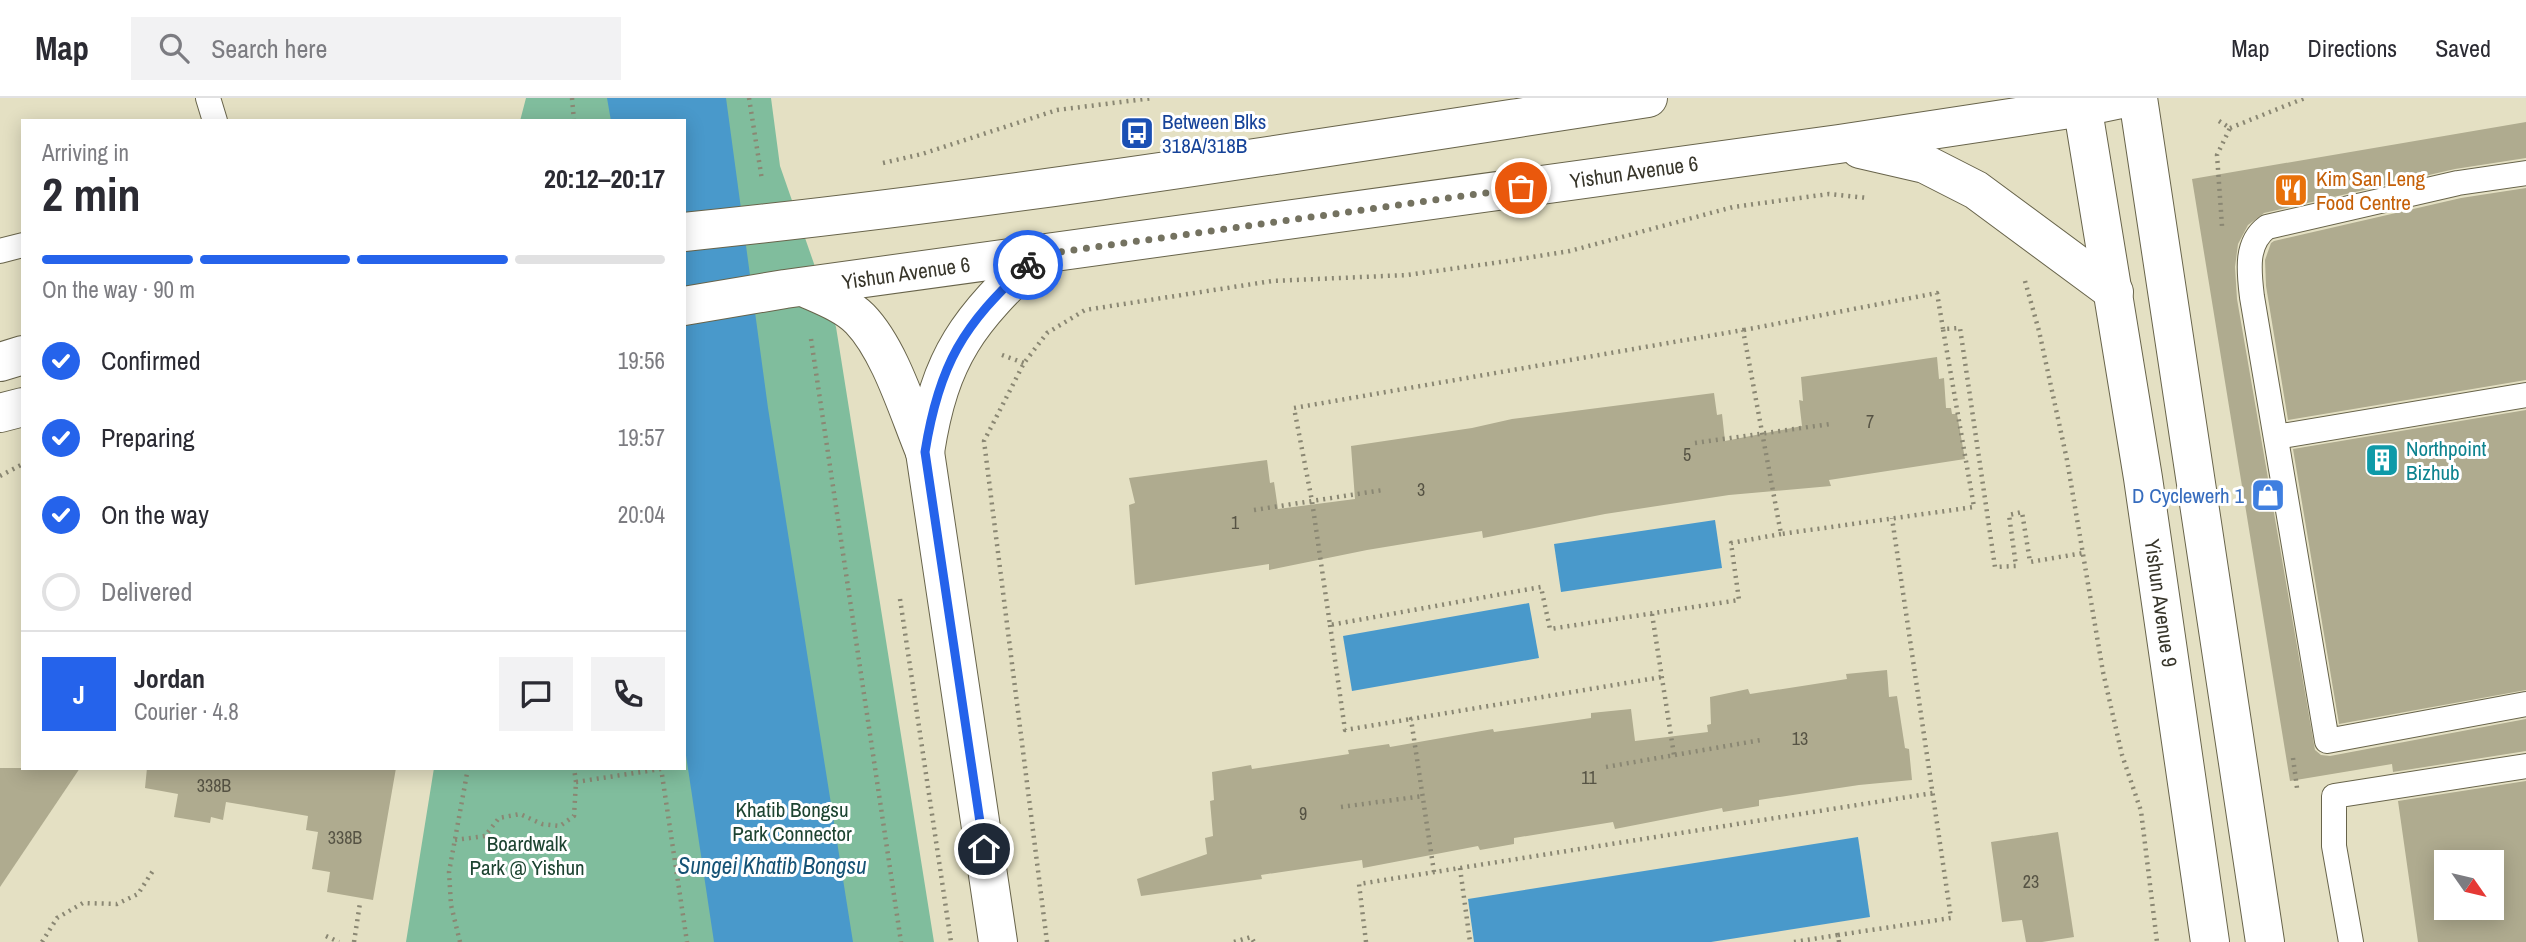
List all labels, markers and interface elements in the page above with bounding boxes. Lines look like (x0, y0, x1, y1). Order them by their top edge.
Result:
search box (131, 17, 621, 80)
text: Map (35, 26, 89, 70)
icon: search (155, 29, 193, 67)
text: Search here (211, 31, 327, 66)
text: Map (2231, 32, 2269, 64)
text: Directions (2307, 32, 2397, 64)
text: Saved (2435, 32, 2491, 64)
place label: Between Blks 318A/318B (1162, 107, 1266, 160)
bus stop icon: Between Blks 318A/318B (1118, 114, 1156, 152)
text: Arriving in (42, 137, 129, 168)
street label: Yishun Avenue 6 (1568, 149, 1700, 195)
pin (1491, 158, 1551, 218)
text: 20:12–20:17 (544, 161, 665, 196)
text: 2 min (42, 163, 141, 225)
place label: Kim San Leng Food Centre (2316, 164, 2426, 217)
icon: bag (1502, 169, 1540, 207)
restaurant icon: Kim San Leng Food Centre (2272, 171, 2310, 209)
courier (993, 230, 1063, 300)
icon: bike (1009, 246, 1047, 284)
street label: Yishun Avenue 6 (840, 250, 972, 296)
text: On the way · 90 m (42, 274, 195, 305)
icon: check (42, 342, 80, 380)
text: Confirmed (101, 343, 201, 378)
text: 19:56 (618, 345, 665, 376)
house number: 7 (1866, 409, 1874, 434)
icon: check (42, 419, 80, 457)
text: Preparing (101, 420, 195, 455)
text: 19:57 (618, 422, 665, 453)
place label: Northpoint Bizhub (2406, 434, 2487, 487)
building icon: Northpoint Bizhub (2363, 441, 2401, 479)
house number: 5 (1683, 442, 1691, 467)
shop icon: D Cyclewerh 1 (2249, 476, 2287, 514)
house number: 3 (1417, 477, 1425, 502)
place label: D Cyclewerh 1 (2132, 481, 2244, 510)
icon: check (42, 496, 80, 534)
text: On the way (101, 497, 209, 532)
text: 20:04 (618, 499, 665, 530)
house number: 1 (1231, 510, 1240, 535)
street label: Yishun Avenue 9 (2138, 537, 2184, 669)
text: Delivered (101, 574, 192, 609)
button: chat (499, 657, 573, 731)
button: phone (591, 657, 665, 731)
text: Jordan (134, 661, 205, 696)
text: J (73, 677, 85, 712)
text: Courier · 4.8 (134, 696, 239, 727)
house number: 13 (1792, 726, 1808, 751)
house number: 11 (1581, 765, 1597, 790)
house number: 338B (197, 773, 231, 798)
park label: Khatib Bongsu Park Connector (732, 795, 852, 848)
house number: 9 (1299, 801, 1307, 826)
pin (954, 819, 1014, 879)
house number: 338B (328, 825, 362, 850)
park label: Boardwalk Park @ Yishun (469, 829, 585, 882)
icon: home (965, 830, 1003, 868)
water label: Sungei Khatib Bongsu (678, 850, 866, 881)
north arrow (2434, 850, 2504, 920)
map controls (2434, 850, 2504, 920)
house number: 23 (2023, 869, 2039, 894)

